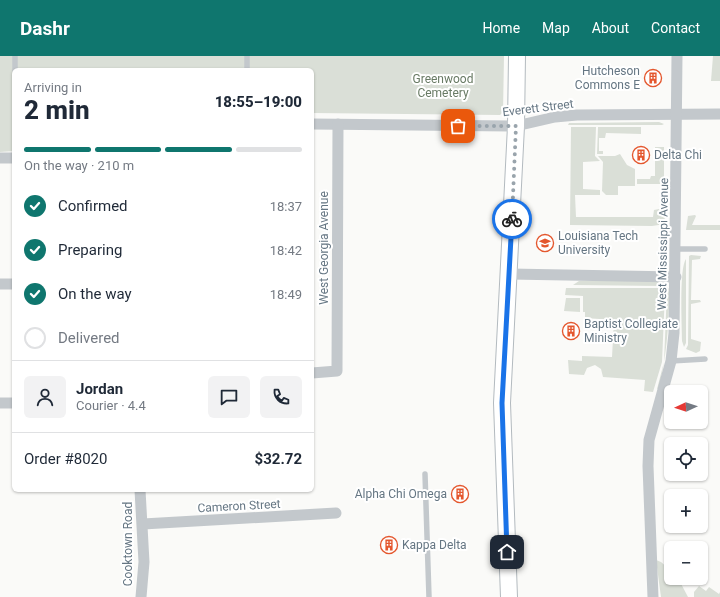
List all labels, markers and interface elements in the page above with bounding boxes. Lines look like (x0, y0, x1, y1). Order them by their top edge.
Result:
text: Dashr (20, 17, 70, 40)
text: Home (482, 20, 520, 36)
text: Map (542, 20, 570, 36)
text: About (592, 20, 629, 36)
text: Contact (651, 20, 700, 36)
place label: Hutcheson Commons E (575, 64, 640, 92)
building icon: Hutcheson Commons E (643, 68, 663, 88)
park label: Greenwood Cemetery (413, 72, 473, 100)
text: Arriving in (24, 80, 82, 95)
text: 18:55–19:00 (215, 93, 302, 111)
text: 2 min (24, 95, 90, 125)
street label: Everett Street (502, 97, 574, 119)
pin (441, 109, 475, 143)
icon: bag (447, 115, 469, 137)
building icon: Delta Chi (631, 145, 651, 165)
place label: Delta Chi (654, 148, 702, 162)
text: On the way · 210 m (24, 158, 134, 173)
street label: West Mississippi Avenue (655, 178, 671, 310)
street label: West Georgia Avenue (317, 191, 331, 305)
icon: check (24, 195, 46, 217)
text: Confirmed (58, 197, 128, 215)
text: 18:37 (270, 199, 302, 214)
courier (492, 199, 532, 239)
icon: bike (501, 208, 523, 230)
place label: Louisiana Tech University (558, 229, 638, 257)
school or university icon: Louisiana Tech University (535, 233, 555, 253)
icon: check (24, 239, 46, 261)
text: Preparing (58, 241, 122, 259)
text: 18:42 (270, 243, 302, 258)
icon: check (24, 283, 46, 305)
text: On the way (58, 285, 132, 303)
text: 18:49 (270, 287, 302, 302)
place label: Baptist Collegiate Ministry (584, 317, 678, 345)
building icon: Baptist Collegiate Ministry (561, 321, 581, 341)
text: Delivered (58, 329, 120, 347)
button: person (24, 376, 66, 418)
button: chat (208, 376, 250, 418)
button: phone (260, 376, 302, 418)
text: Jordan (76, 380, 123, 398)
north arrow (664, 385, 708, 429)
map controls (664, 385, 708, 585)
text: Courier · 4.4 (76, 398, 146, 413)
button: locate (664, 437, 708, 481)
text: Order #8020 (24, 450, 107, 468)
text: $32.72 (255, 450, 302, 468)
building icon: Alpha Chi Omega (450, 484, 470, 504)
place label: Alpha Chi Omega (355, 487, 447, 501)
button: + (664, 489, 708, 533)
street label: Cameron Street (197, 497, 281, 515)
street label: Cooktown Road (121, 502, 135, 586)
building icon: Kappa Delta (379, 535, 399, 555)
pin (490, 535, 524, 569)
place label: Kappa Delta (402, 538, 467, 552)
icon: home (496, 541, 518, 563)
button: − (664, 541, 708, 585)

